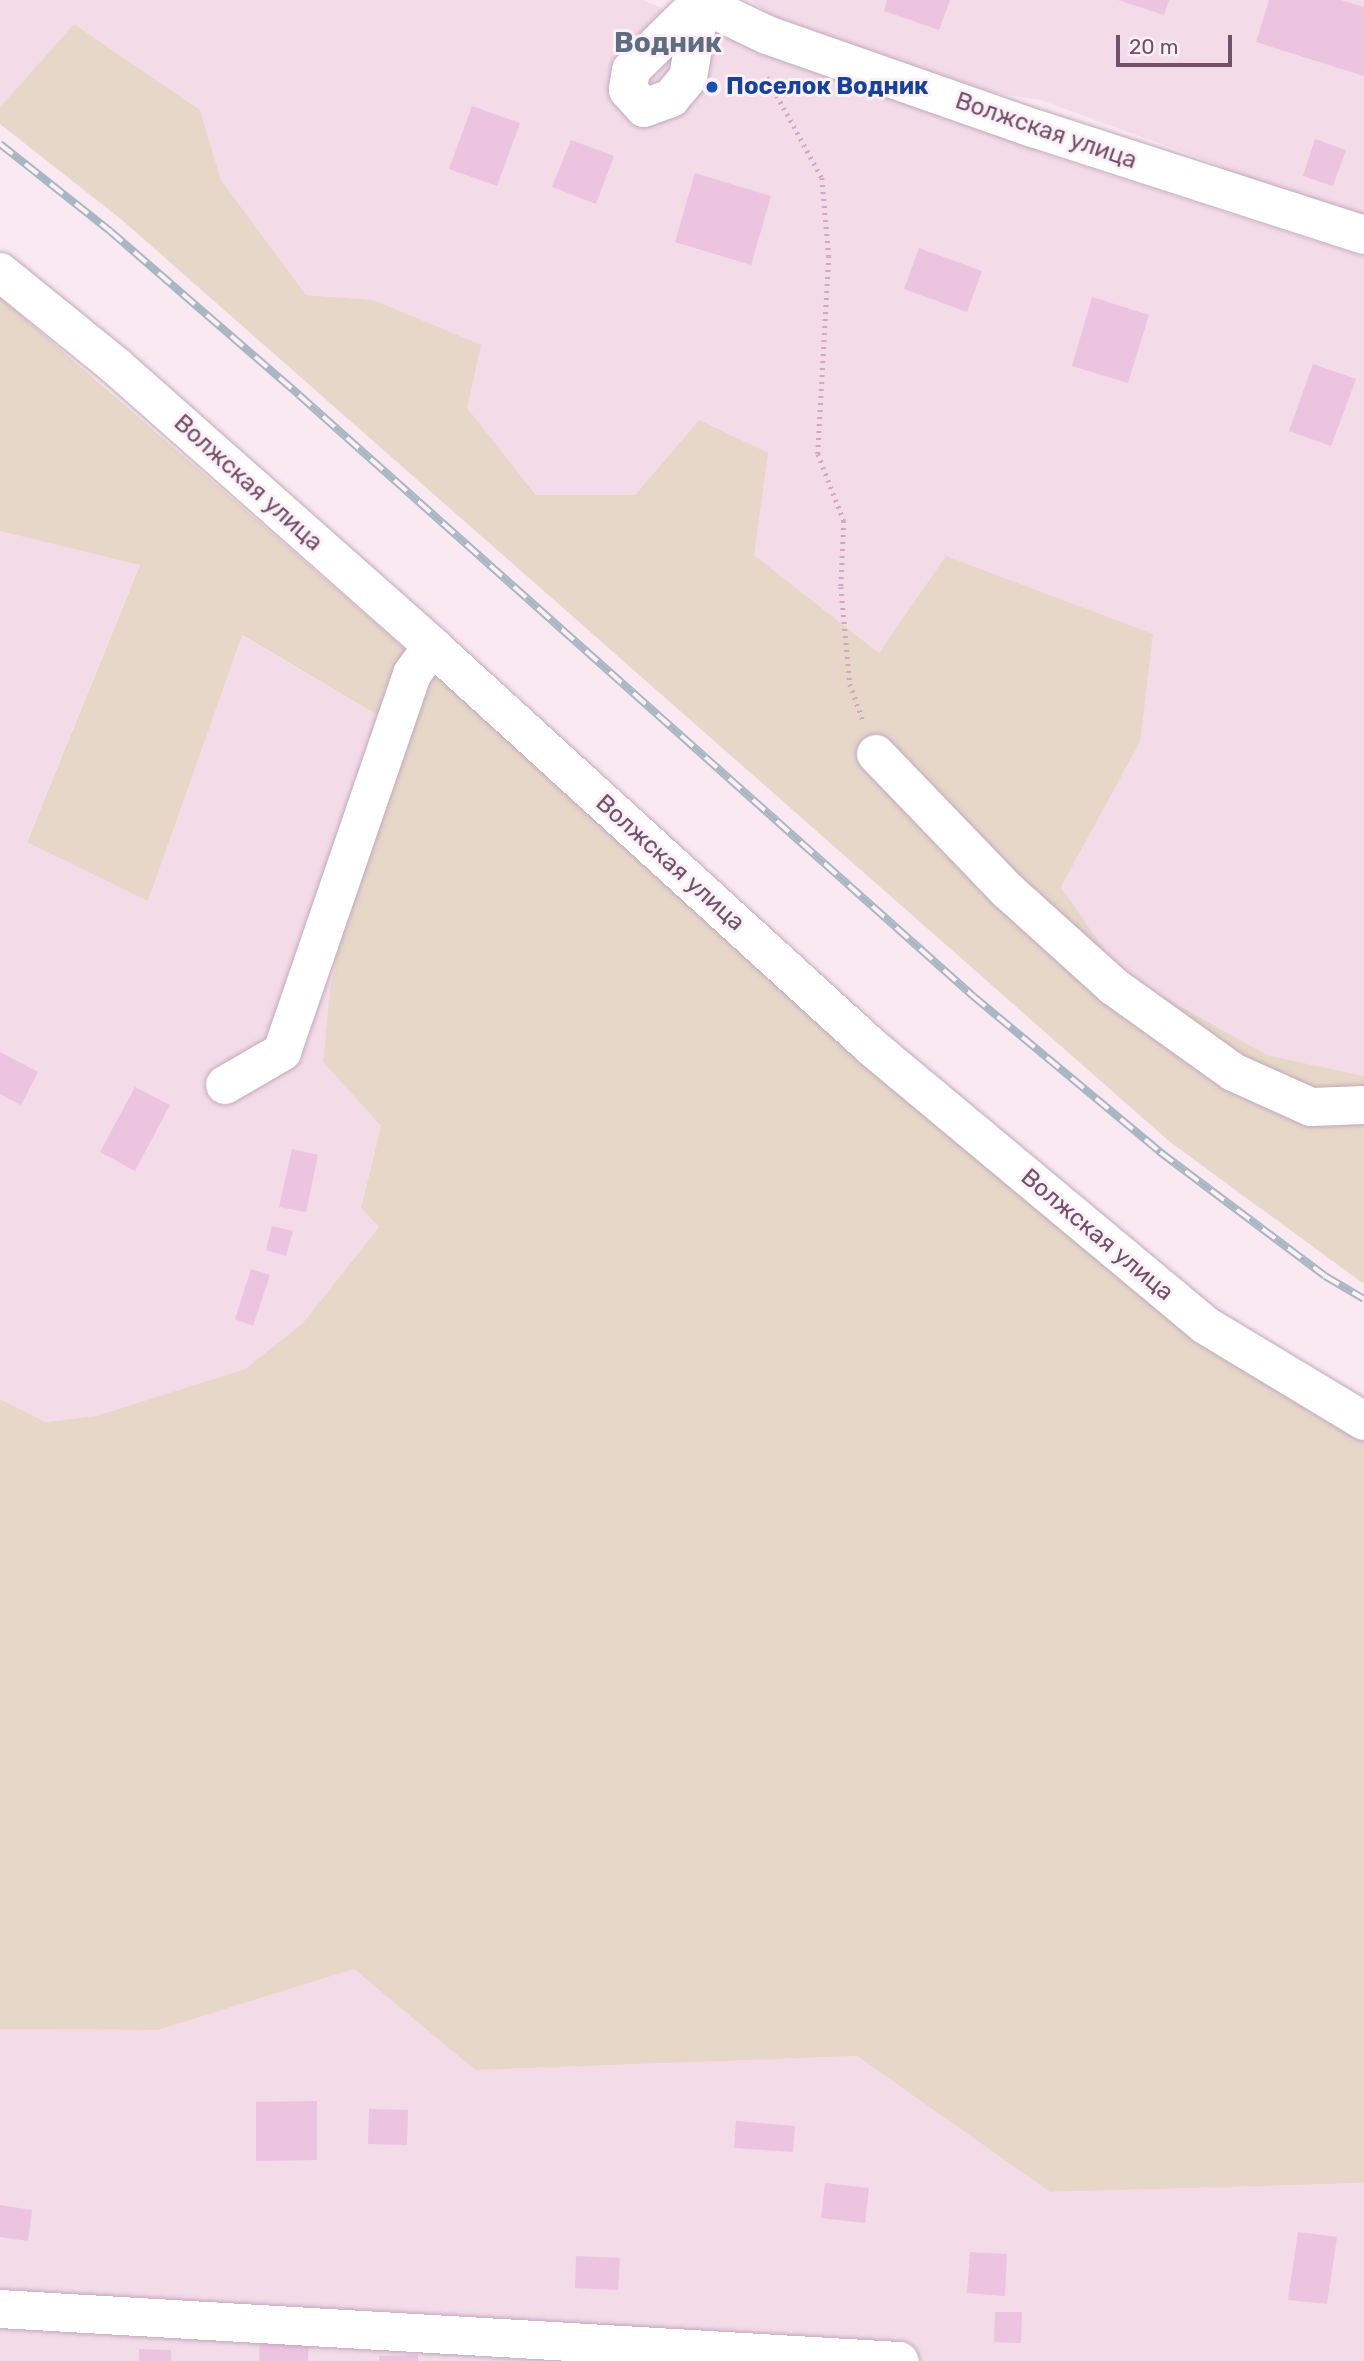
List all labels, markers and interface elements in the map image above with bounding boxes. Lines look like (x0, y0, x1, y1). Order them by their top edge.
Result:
scale bar (1119, 21, 1234, 65)
district label: Водник (614, 26, 722, 60)
text: 20 m (1129, 34, 1178, 59)
place label: Поселок Водник (726, 73, 929, 101)
marker: Поселок Водник (704, 79, 720, 95)
street label: Волжская улица (951, 86, 1141, 176)
street label: Волжская улица (168, 409, 328, 557)
street label: Волжская улица (590, 789, 750, 937)
street label: Волжская улица (1015, 1163, 1179, 1307)

